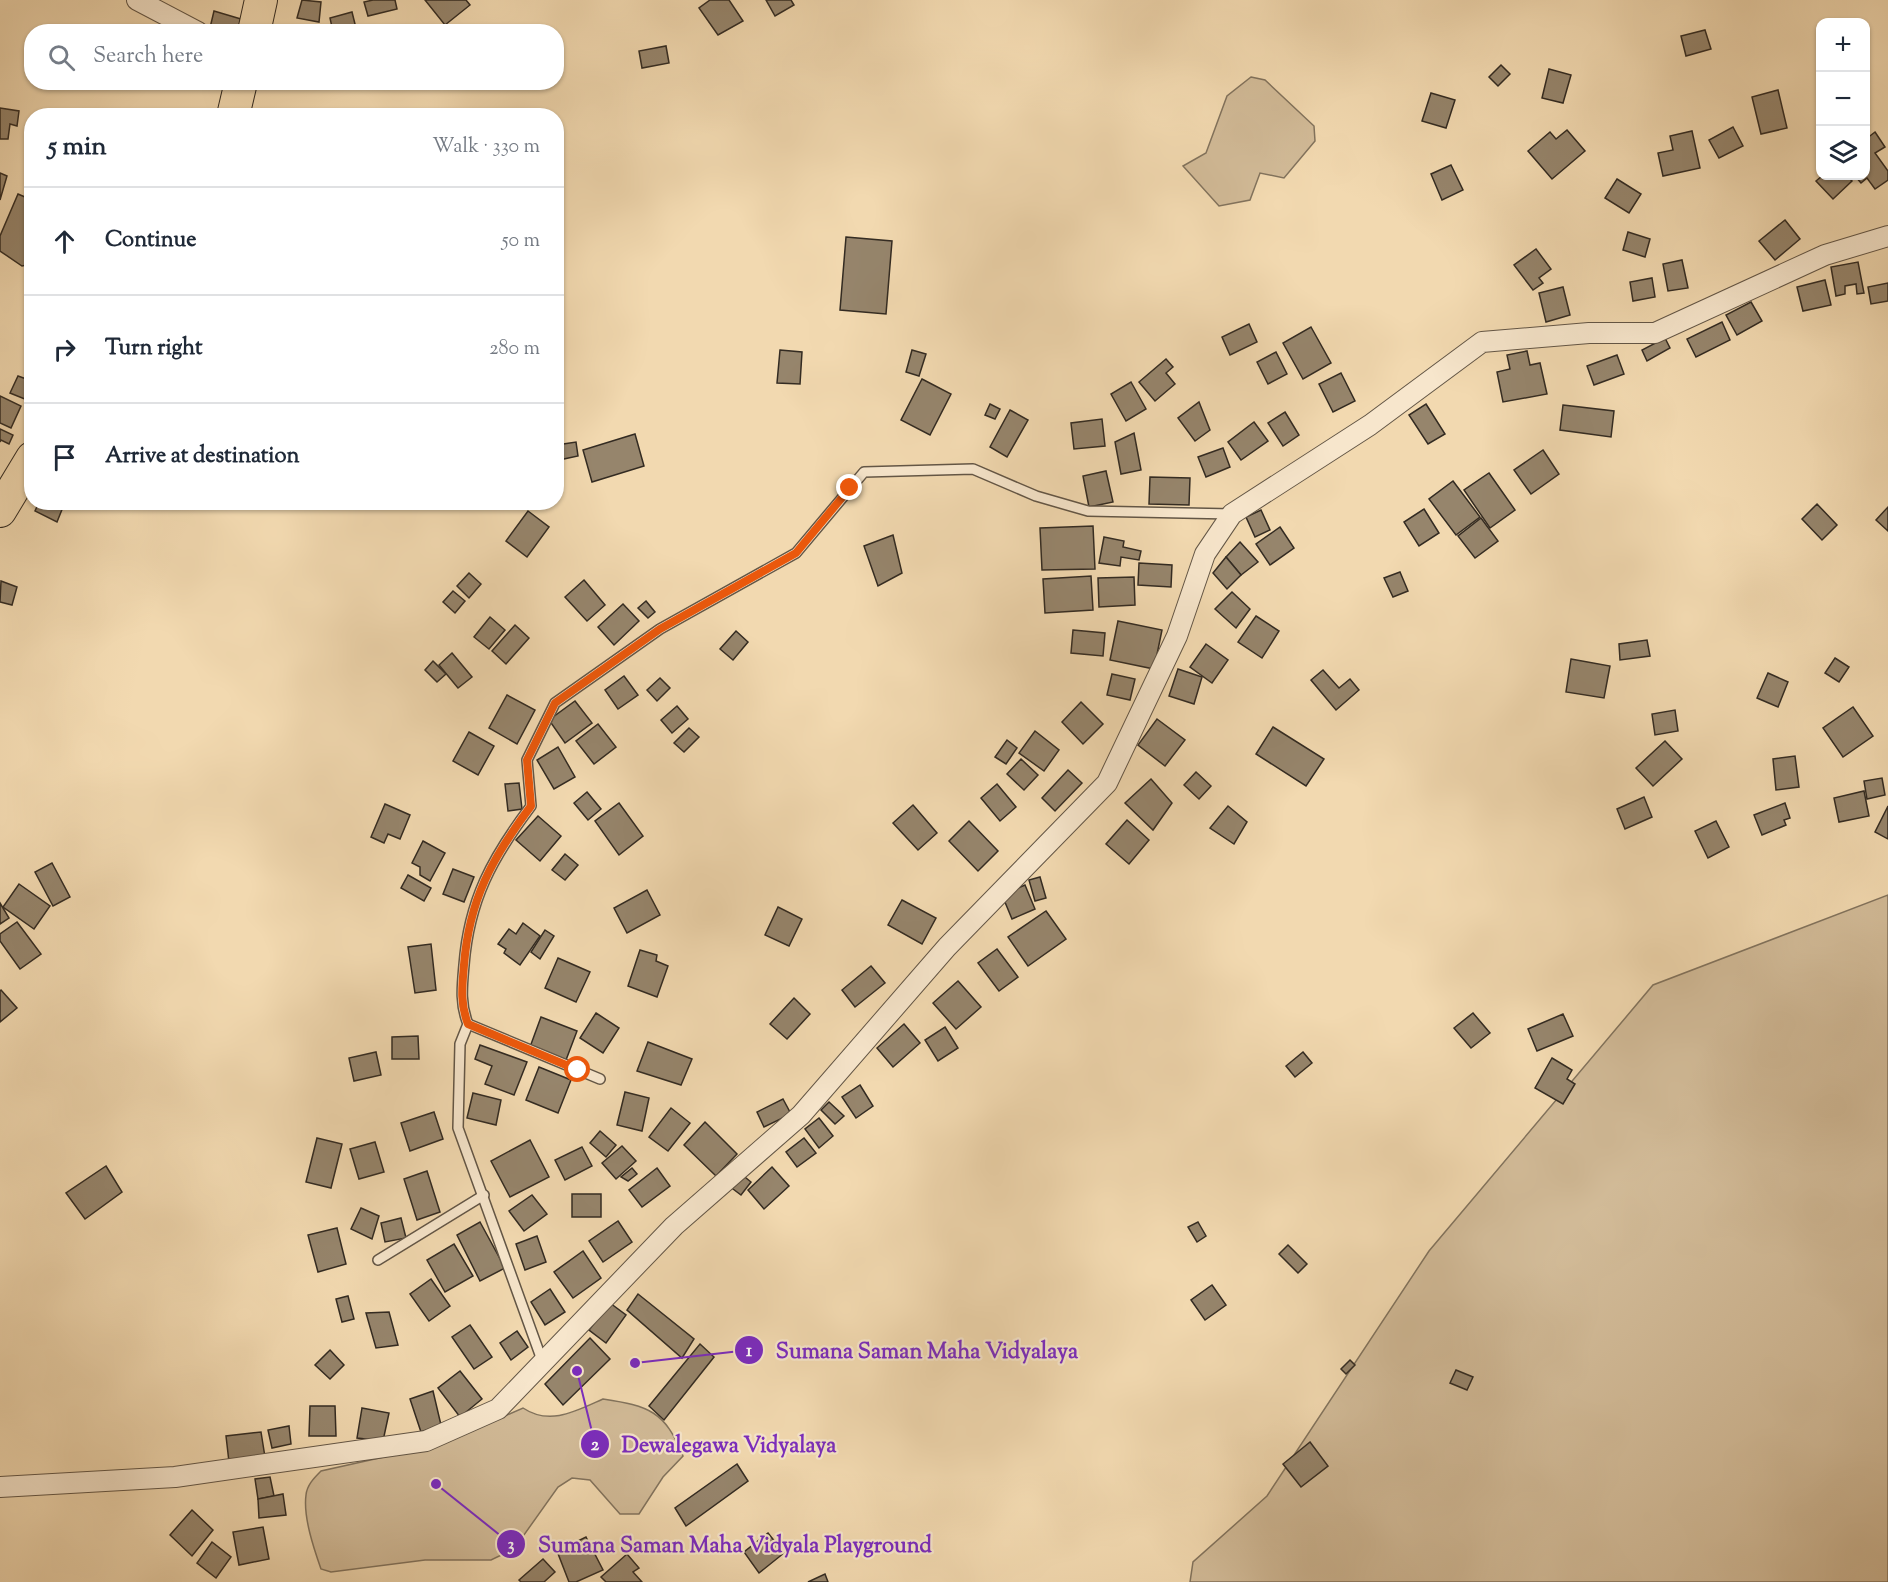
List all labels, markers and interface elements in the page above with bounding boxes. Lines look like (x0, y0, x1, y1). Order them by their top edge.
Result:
map controls (1816, 18, 1870, 180)
button: + (1816, 18, 1870, 72)
search box (24, 24, 564, 90)
icon: search (45, 41, 78, 74)
text: Search here (93, 41, 203, 73)
button: − (1816, 72, 1870, 126)
button: layers (1816, 126, 1870, 180)
text: 5 min (48, 129, 107, 166)
text: Walk · 330 m (432, 133, 540, 162)
icon: ahead (48, 225, 81, 258)
text: Continue (105, 225, 196, 257)
text: 50 m (502, 227, 540, 256)
icon: right (48, 333, 81, 366)
text: Turn right (105, 333, 202, 365)
text: 280 m (489, 335, 540, 364)
icon: arrive (48, 441, 81, 474)
text: Arrive at destination (105, 441, 300, 473)
route end (836, 474, 862, 500)
route start (564, 1056, 590, 1082)
callout: Sumana Saman Maha Vidyalaya (734, 1330, 1090, 1370)
text: Sumana Saman Maha Vidyalaya (776, 1337, 1079, 1369)
text: 1 (746, 1339, 753, 1365)
callout: Dewalegawa Vidyalaya (580, 1424, 849, 1464)
text: Dewalegawa Vidyalaya (622, 1431, 837, 1463)
text: 2 (591, 1433, 600, 1459)
callout: Sumana Saman Maha Vidyala Playground (496, 1524, 944, 1564)
text: Sumana Saman Maha Vidyala Playground (538, 1531, 933, 1563)
text: 3 (507, 1533, 515, 1559)

